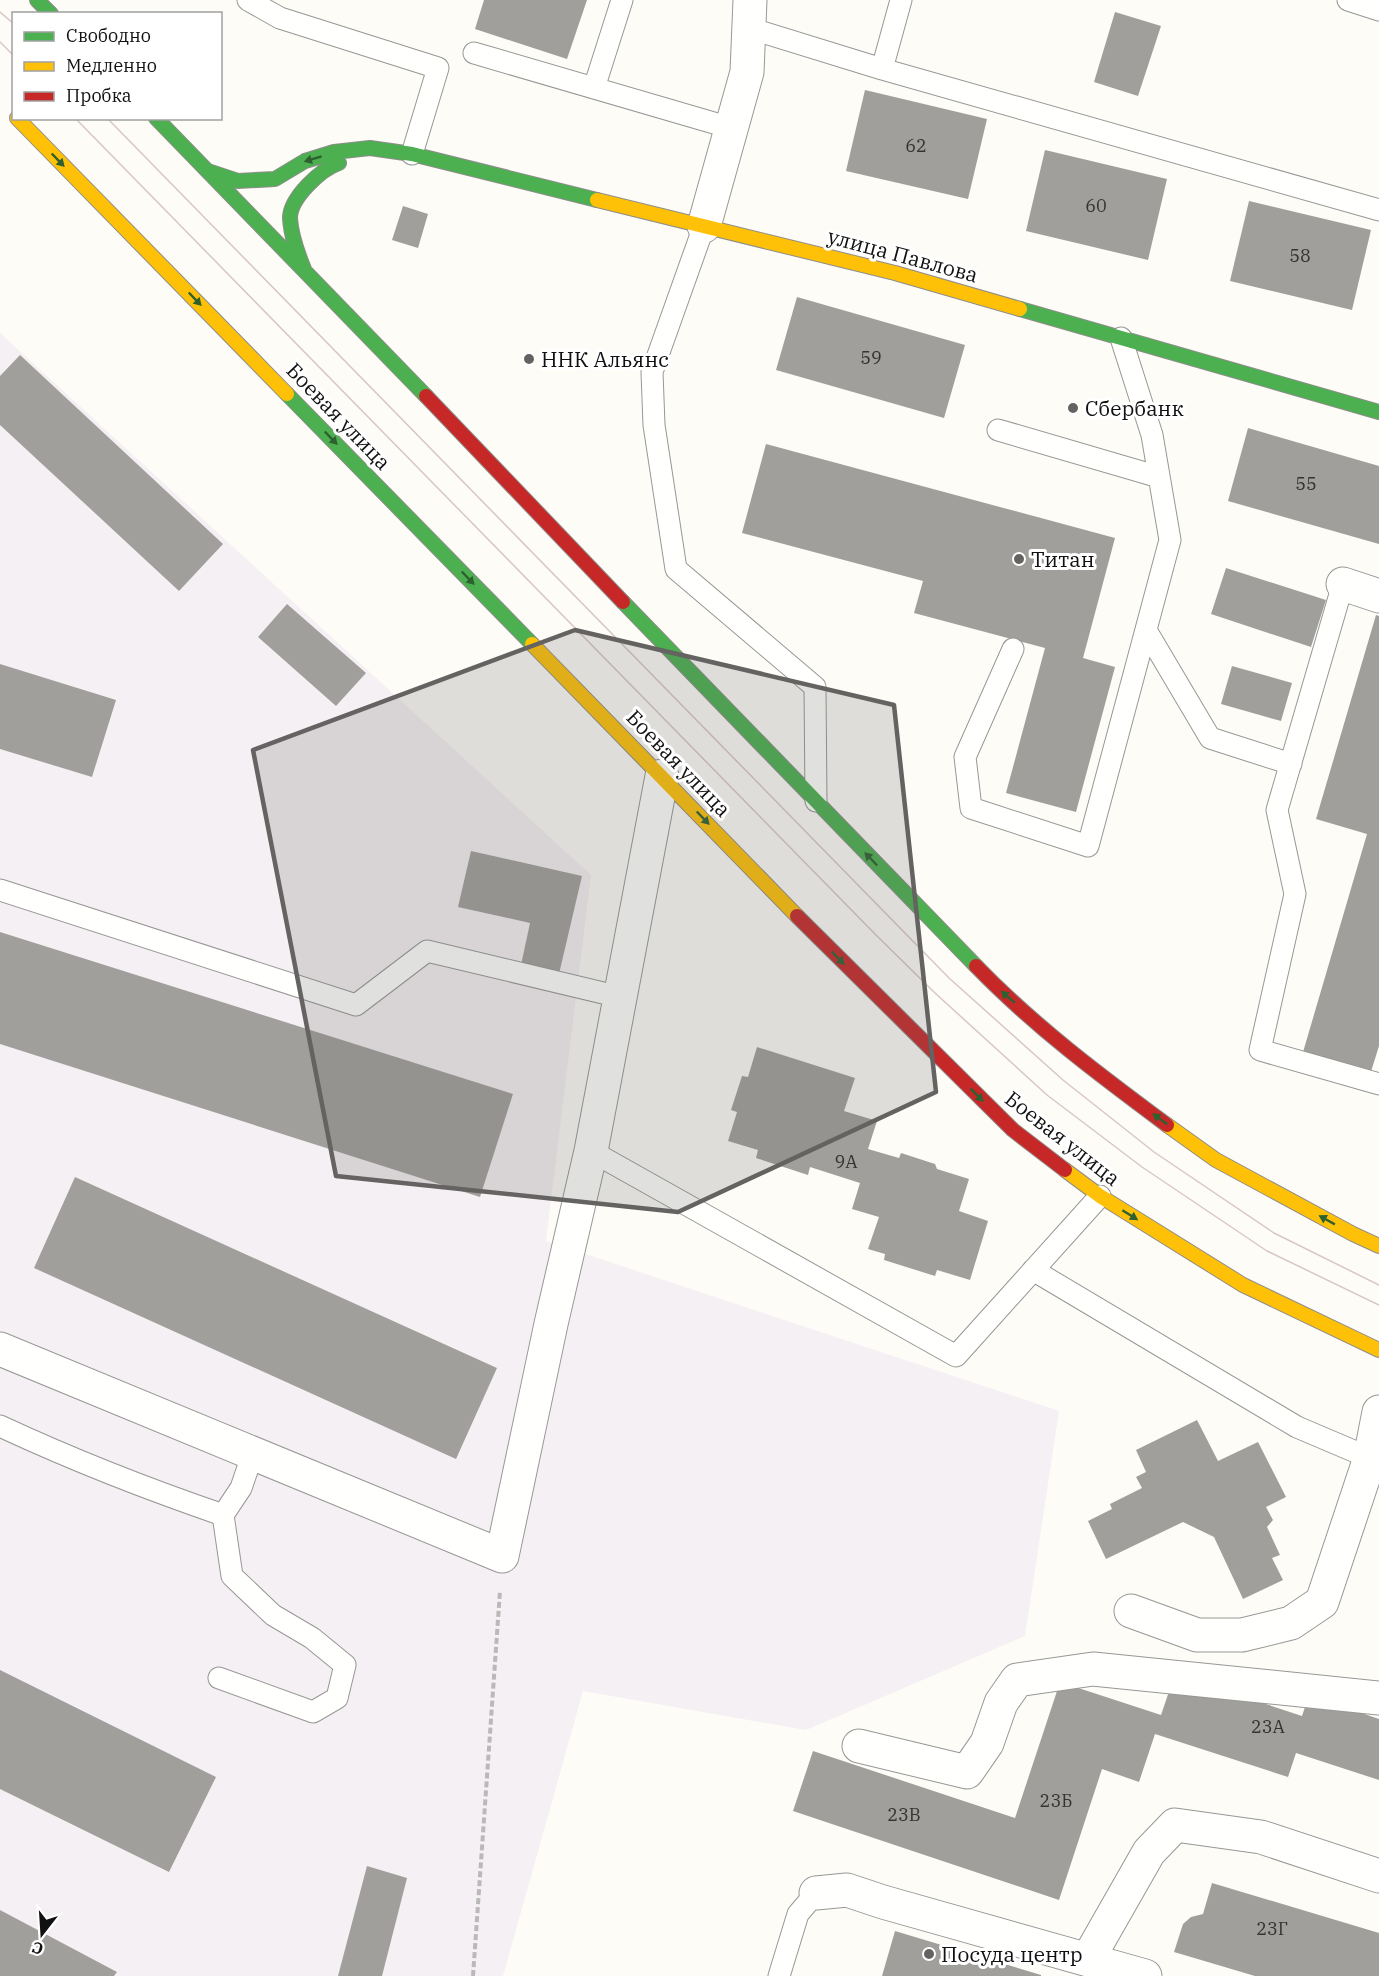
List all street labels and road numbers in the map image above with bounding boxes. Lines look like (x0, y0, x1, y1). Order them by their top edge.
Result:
street label: улица Павлова (825, 221, 981, 289)
street label: Боевая улица (281, 356, 397, 476)
street label: Боевая улица (621, 703, 737, 823)
street label: Боевая улица (1000, 1084, 1126, 1192)

